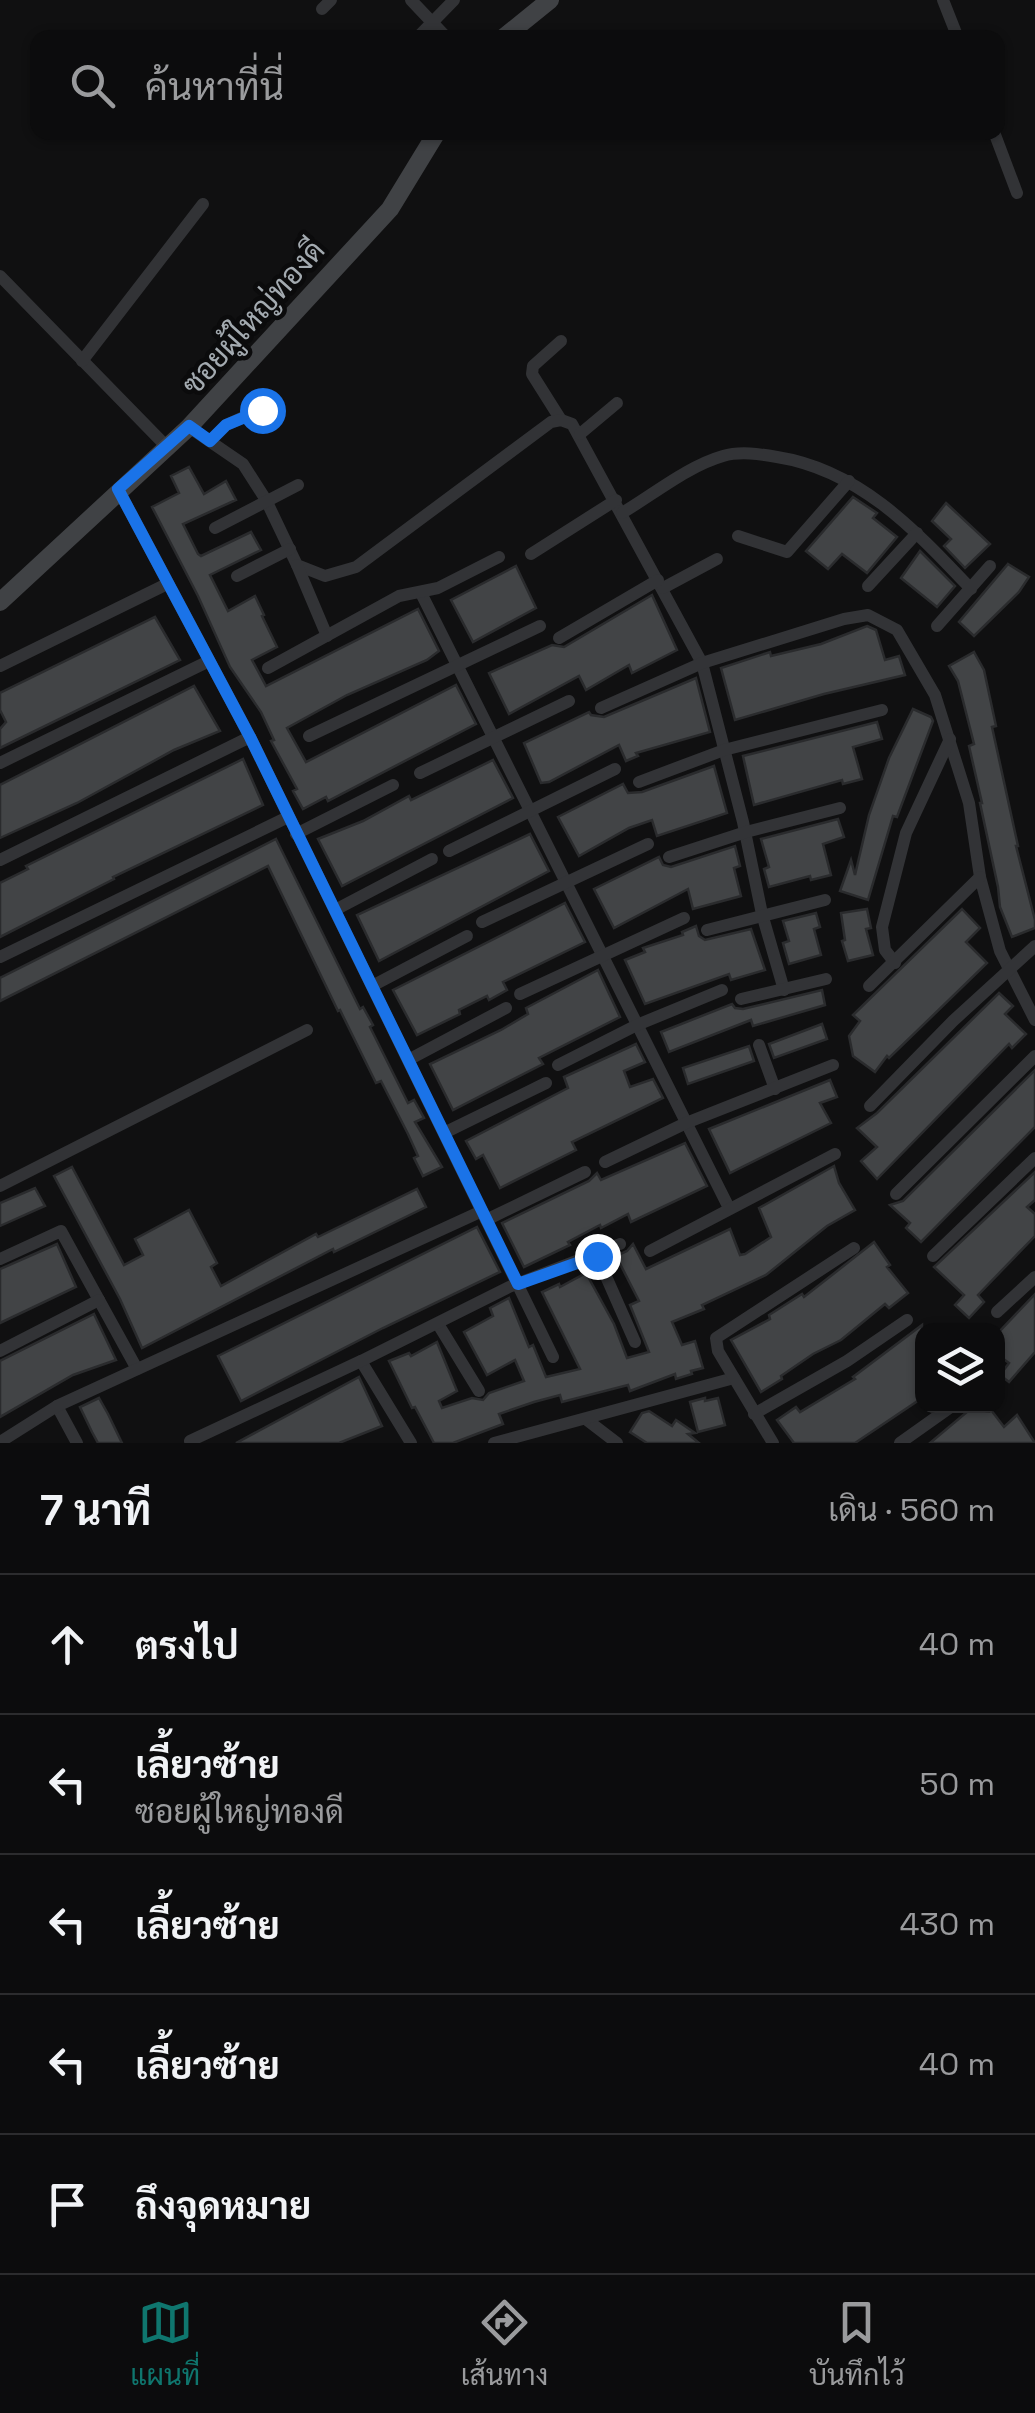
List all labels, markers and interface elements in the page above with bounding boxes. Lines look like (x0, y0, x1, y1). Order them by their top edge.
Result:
search box (30, 30, 1005, 140)
icon: search (65, 58, 120, 113)
text: ค้นหาที่นี่ (145, 63, 284, 111)
street label: ซอยผู้ใหญ่ทองดี (172, 230, 334, 404)
route start (240, 388, 286, 434)
route end (575, 1234, 621, 1280)
map controls (915, 1323, 1005, 1413)
button: layers (915, 1323, 1005, 1413)
text: 7 นาที (40, 1484, 151, 1537)
text: เดิน · 560 m (828, 1490, 995, 1530)
icon: ahead (40, 1617, 95, 1672)
text: ตรงไป (135, 1622, 239, 1670)
text: 40 m (919, 1624, 995, 1664)
text: เลี้ยวซ้าย (135, 1741, 280, 1789)
icon: left (40, 1757, 95, 1812)
text: 50 m (920, 1764, 995, 1804)
text: ซอยผู้ใหญ่ทองดี (135, 1792, 344, 1832)
icon: left (40, 1897, 95, 1952)
text: เลี้ยวซ้าย (135, 1902, 280, 1950)
text: 430 m (899, 1904, 995, 1944)
icon: left (40, 2037, 95, 2092)
text: เลี้ยวซ้าย (135, 2042, 280, 2090)
text: 40 m (919, 2044, 995, 2084)
icon: arrive (40, 2177, 95, 2232)
text: ถึงจุดหมาย (135, 2182, 311, 2230)
tab: แผนที่ (130, 2295, 200, 2393)
tab: เส้นทาง (461, 2295, 548, 2393)
tab: บันทึกไว้ (809, 2295, 905, 2393)

